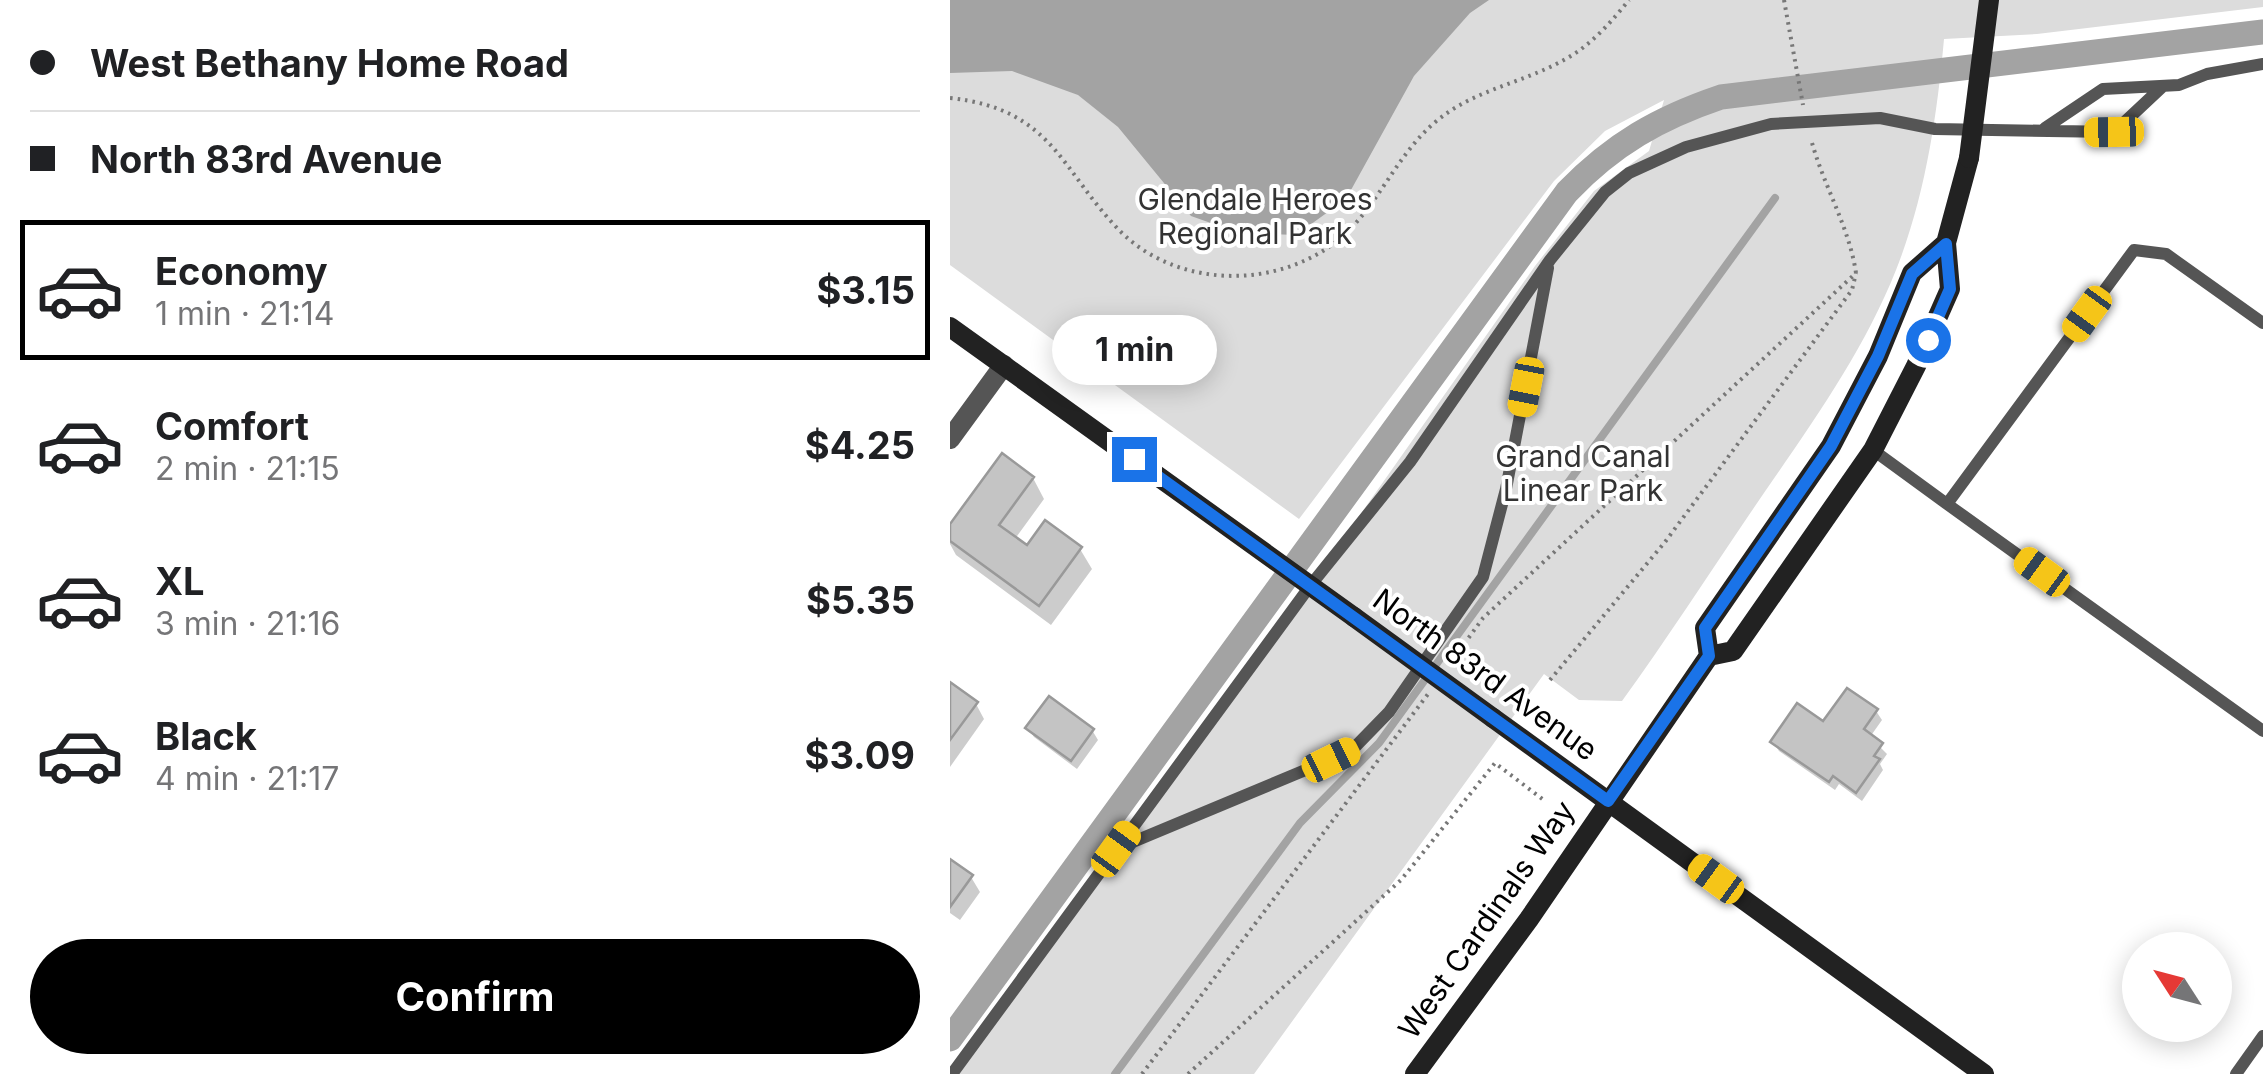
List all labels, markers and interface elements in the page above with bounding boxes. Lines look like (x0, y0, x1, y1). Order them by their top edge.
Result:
text: West Bethany Home Road (90, 40, 569, 86)
car (2084, 116, 2144, 148)
text: North 83rd Avenue (90, 136, 442, 182)
park label: Glendale Heroes Regional Park (1137, 181, 1373, 251)
icon: car (35, 245, 125, 335)
text: Economy (155, 248, 328, 294)
text: $3.15 (816, 267, 915, 313)
car (2057, 281, 2117, 347)
text: 1 min · 21:14 (155, 294, 334, 333)
callout: 1 min (1051, 314, 1216, 384)
route start (1906, 318, 1951, 363)
text: 1 min (1095, 330, 1174, 369)
car (1506, 355, 1546, 419)
icon: car (35, 400, 125, 490)
text: Comfort (155, 403, 309, 449)
text: $4.25 (805, 422, 915, 468)
route end (1112, 437, 1157, 482)
park label: Grand Canal Linear Park (1495, 438, 1671, 508)
text: 2 min · 21:15 (155, 449, 340, 488)
car (2009, 542, 2075, 602)
icon: car (35, 555, 125, 645)
text: XL (155, 558, 205, 604)
text: $5.35 (806, 577, 915, 623)
street label: North 83rd Avenue (1366, 581, 1605, 768)
text: 3 min · 21:16 (155, 604, 340, 643)
icon: car (35, 710, 125, 800)
text: Black (155, 713, 257, 759)
text: $3.09 (805, 732, 915, 778)
car (1297, 733, 1365, 787)
text: 4 min · 21:17 (155, 759, 339, 798)
street label: West Cardinals Way (1390, 793, 1582, 1045)
car (1086, 816, 1146, 882)
car (1683, 849, 1749, 909)
north arrow (2122, 932, 2232, 1042)
map controls (2122, 932, 2232, 1042)
button: Confirm (30, 939, 920, 1054)

